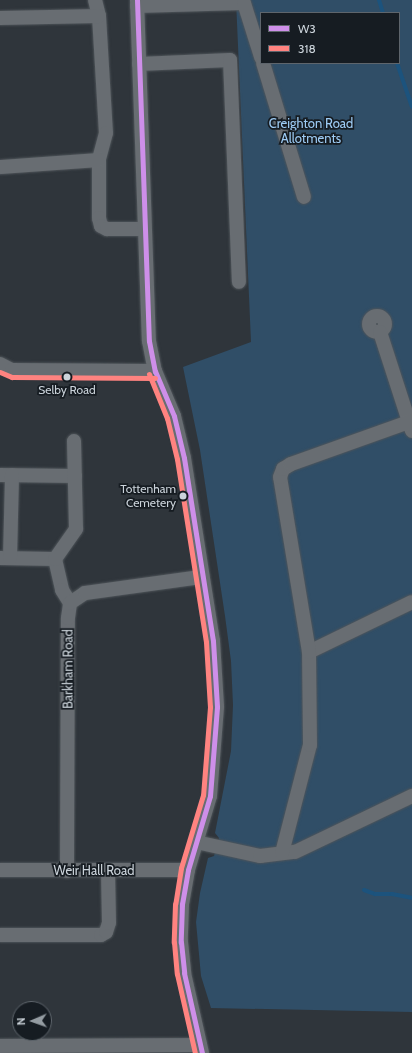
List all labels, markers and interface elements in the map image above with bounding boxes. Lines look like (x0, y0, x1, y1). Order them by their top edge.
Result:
legend (260, 12, 400, 64)
text: W3 (298, 21, 316, 36)
text: 318 (298, 41, 316, 56)
park label: Creighton Road Allotments (269, 116, 353, 147)
marker: Selby Road (62, 372, 72, 382)
place label: Selby Road (38, 383, 96, 397)
place label: Tottenham Cemetery (120, 482, 176, 510)
marker: Tottenham Cemetery (178, 491, 188, 501)
street label: Barkham Road (60, 629, 76, 709)
street label: Weir Hall Road (54, 862, 134, 878)
north arrow (12, 1001, 52, 1041)
text: N (14, 1017, 28, 1026)

